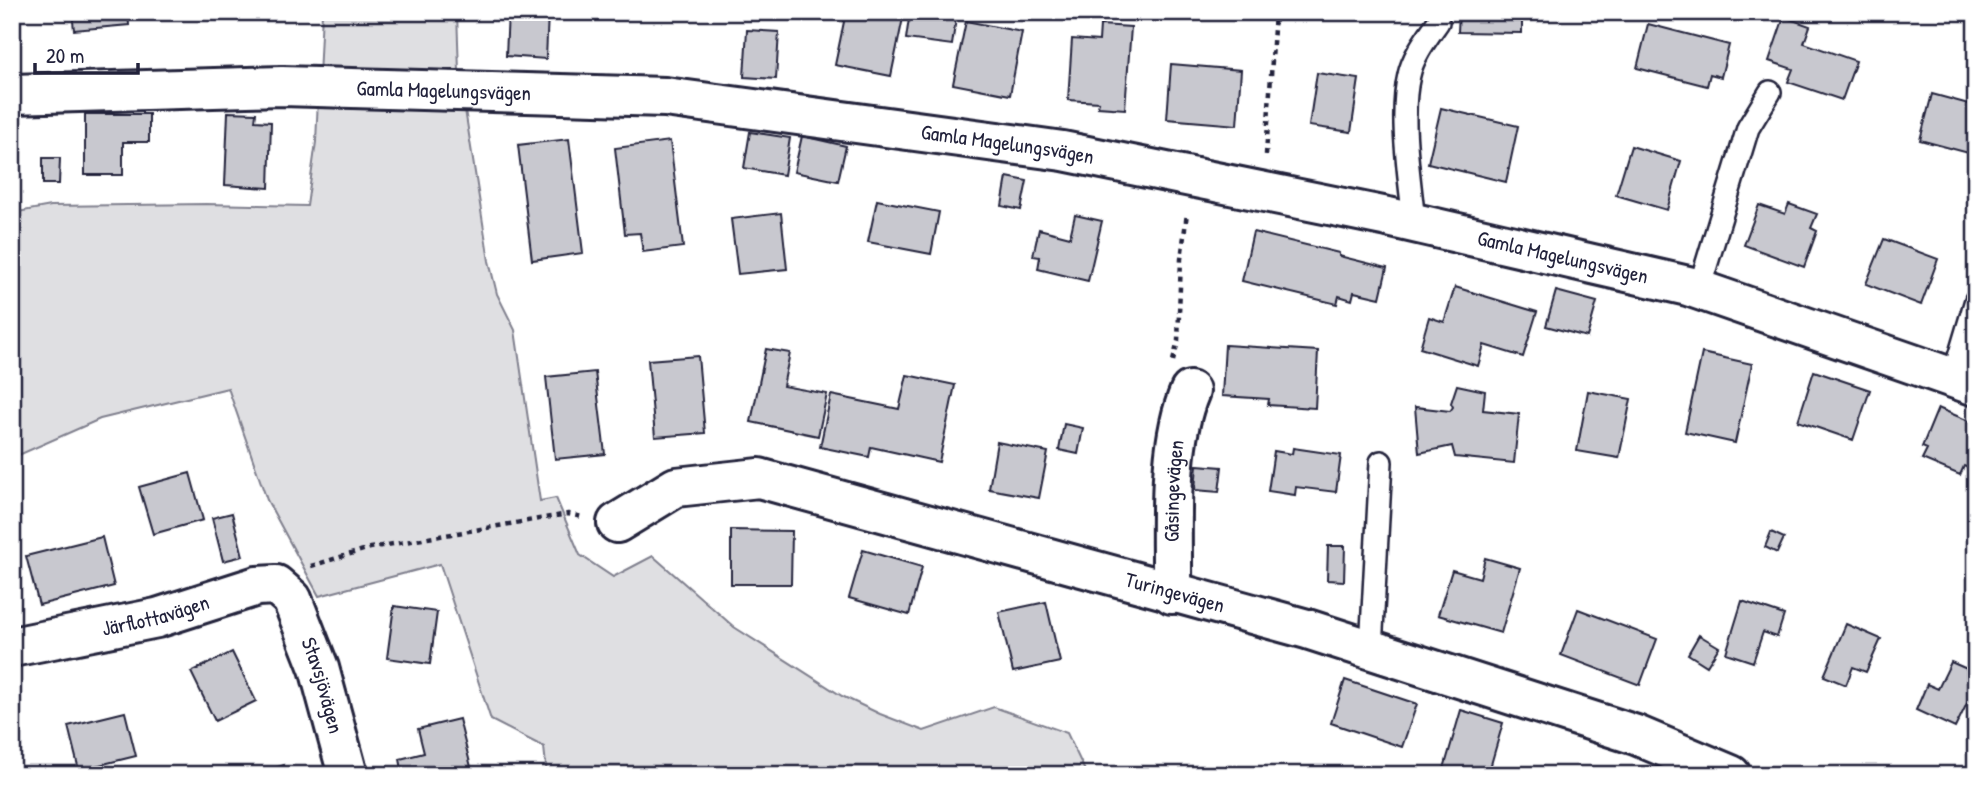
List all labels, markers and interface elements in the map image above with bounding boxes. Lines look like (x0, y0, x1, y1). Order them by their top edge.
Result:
scale bar (35, 32, 138, 76)
text: 20 m (46, 41, 84, 70)
street label: Gamla Magelungsvägen (356, 73, 531, 107)
street label: Gamla Magelungsvägen (919, 117, 1097, 171)
street label: Gamla Magelungsvägen (1475, 223, 1651, 290)
street label: Gåsingevägen (1157, 438, 1191, 542)
street label: Turingevägen (1122, 565, 1228, 620)
street label: Järflottavägen (99, 587, 213, 643)
street label: Stavsjövägen (294, 633, 351, 737)

